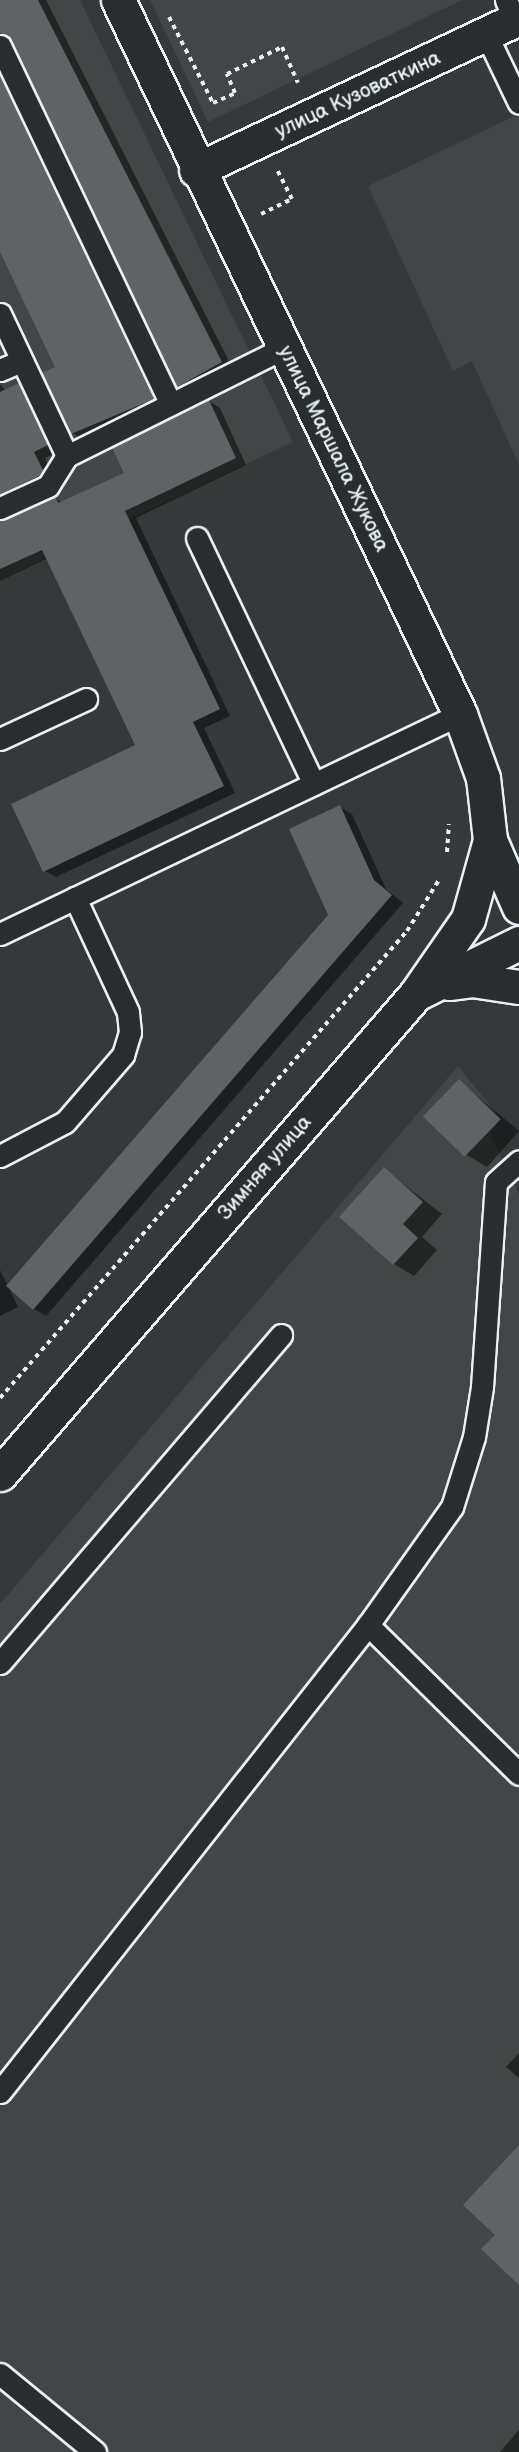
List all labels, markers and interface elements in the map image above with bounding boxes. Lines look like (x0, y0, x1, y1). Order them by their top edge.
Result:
street label: улица Кузоваткина (272, 46, 444, 144)
street label: улица Маршала Жукова (273, 342, 393, 556)
street label: Зимняя улица (213, 1111, 317, 1225)

